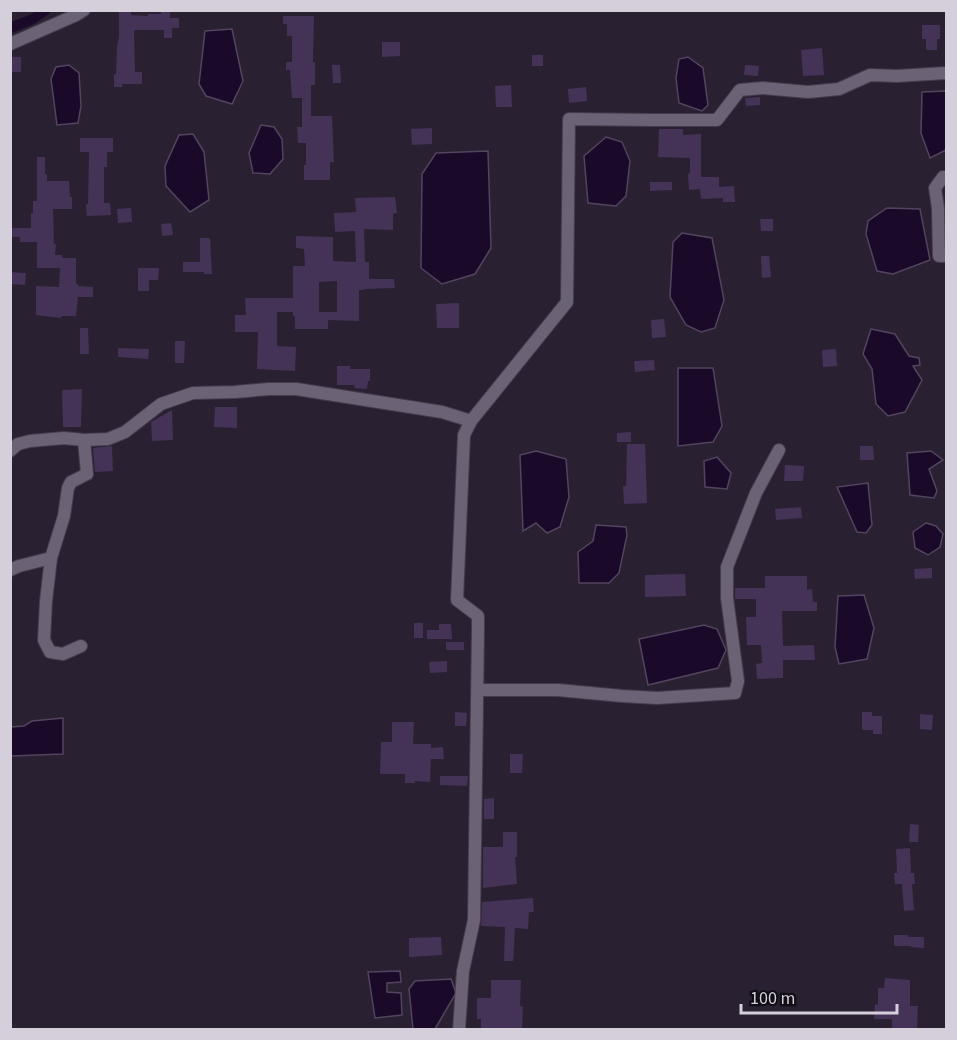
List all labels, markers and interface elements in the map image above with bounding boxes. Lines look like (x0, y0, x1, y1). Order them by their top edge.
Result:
scale bar (741, 977, 897, 1015)
text: 100 m (750, 986, 795, 1011)

